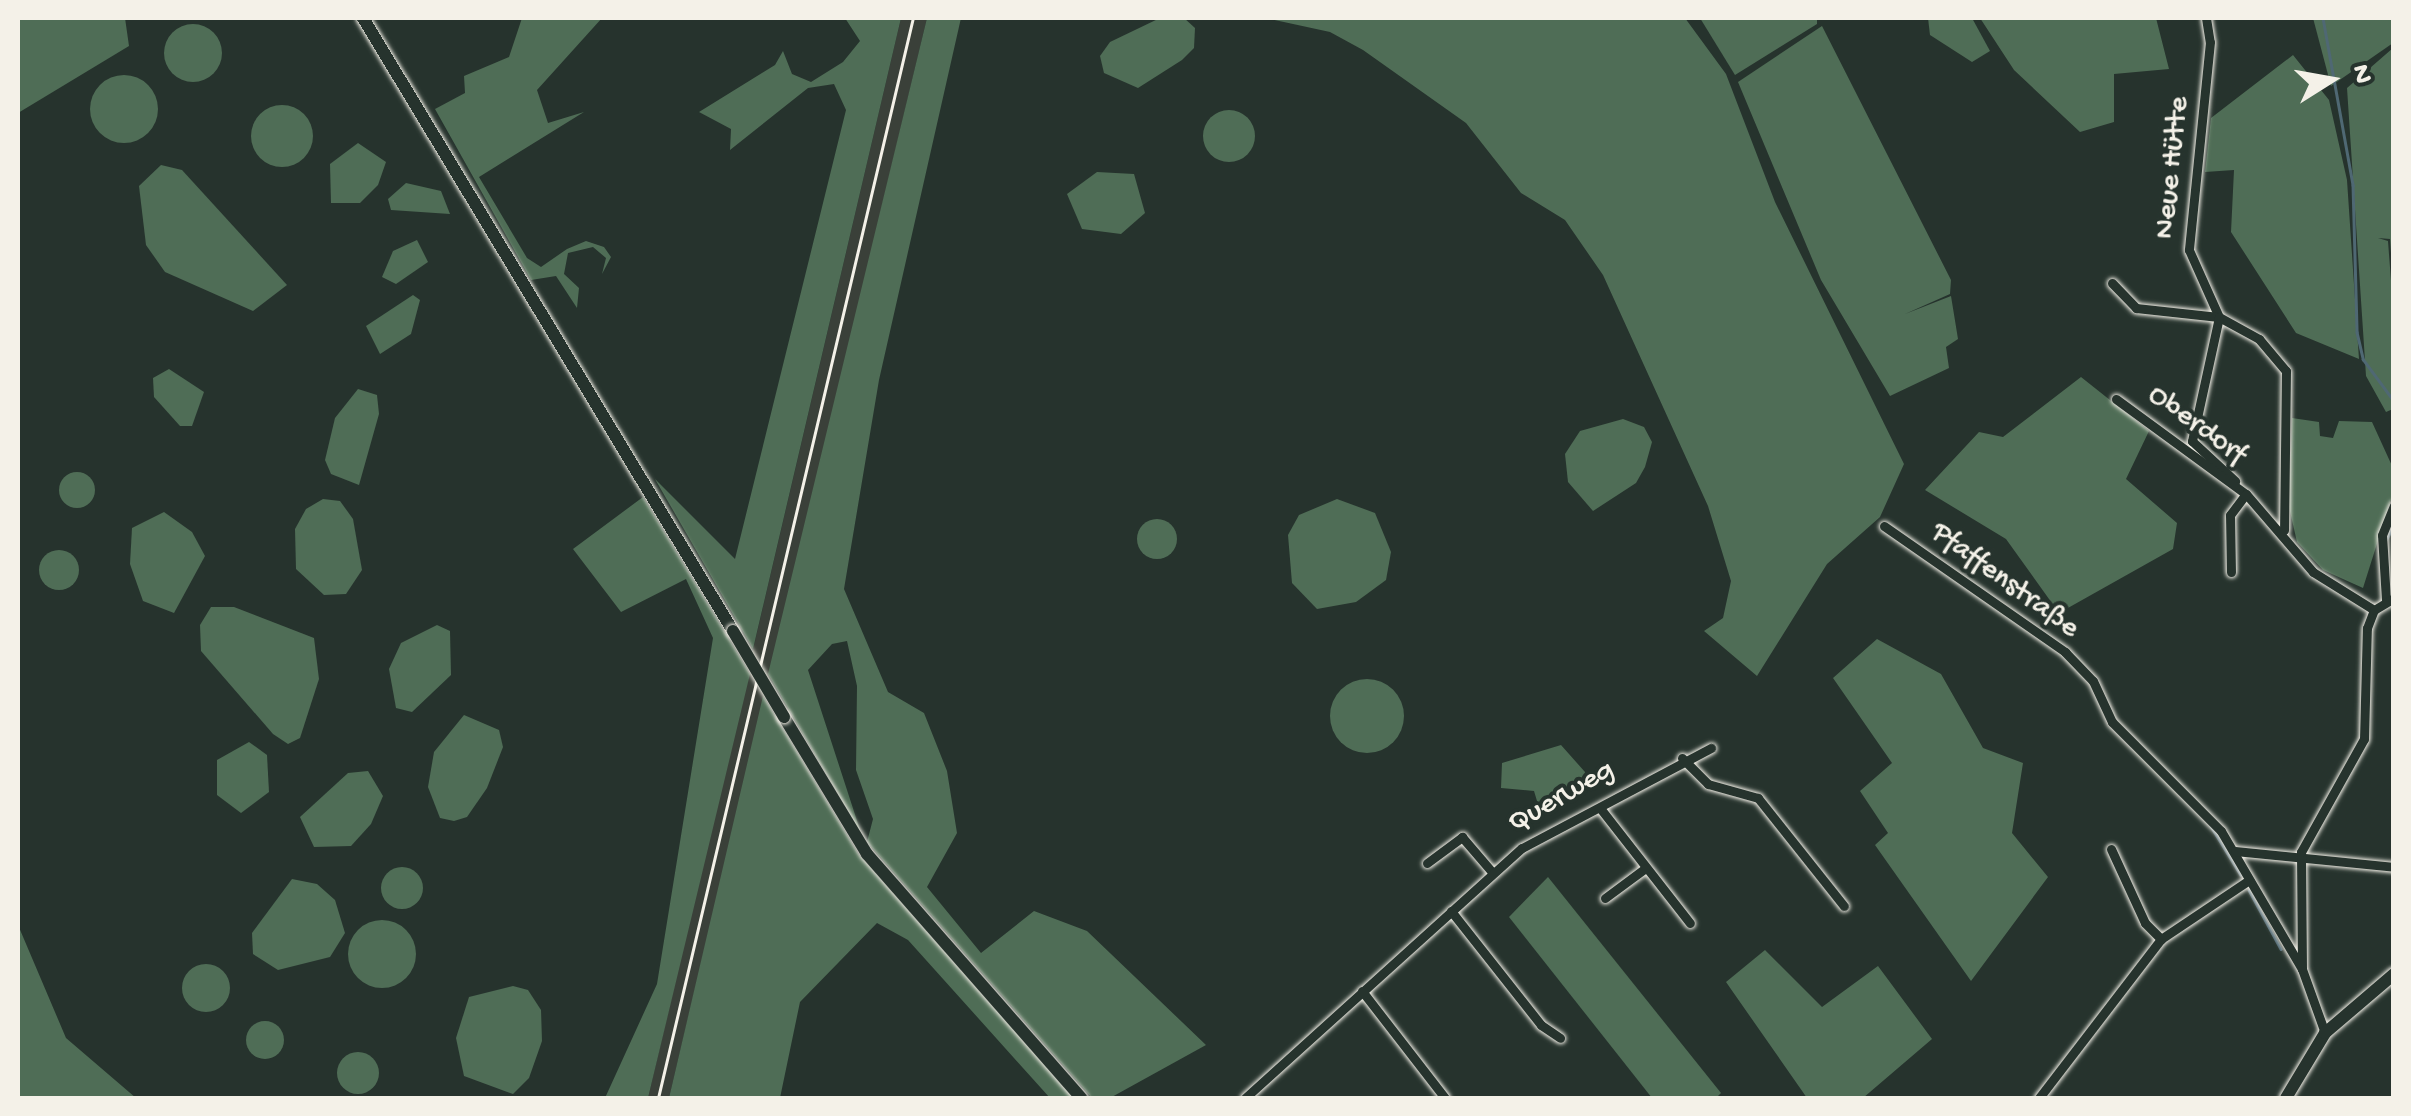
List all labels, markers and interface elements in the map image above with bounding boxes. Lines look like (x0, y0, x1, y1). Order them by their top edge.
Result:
north arrow (2281, 30, 2381, 130)
text: N (2343, 62, 2379, 86)
street label: Neue Hütte (2149, 95, 2199, 241)
street label: Oberdorf (2140, 378, 2252, 474)
street label: Pfaffenstraße (1923, 516, 2085, 648)
street label: Querweg (1503, 753, 1621, 843)

